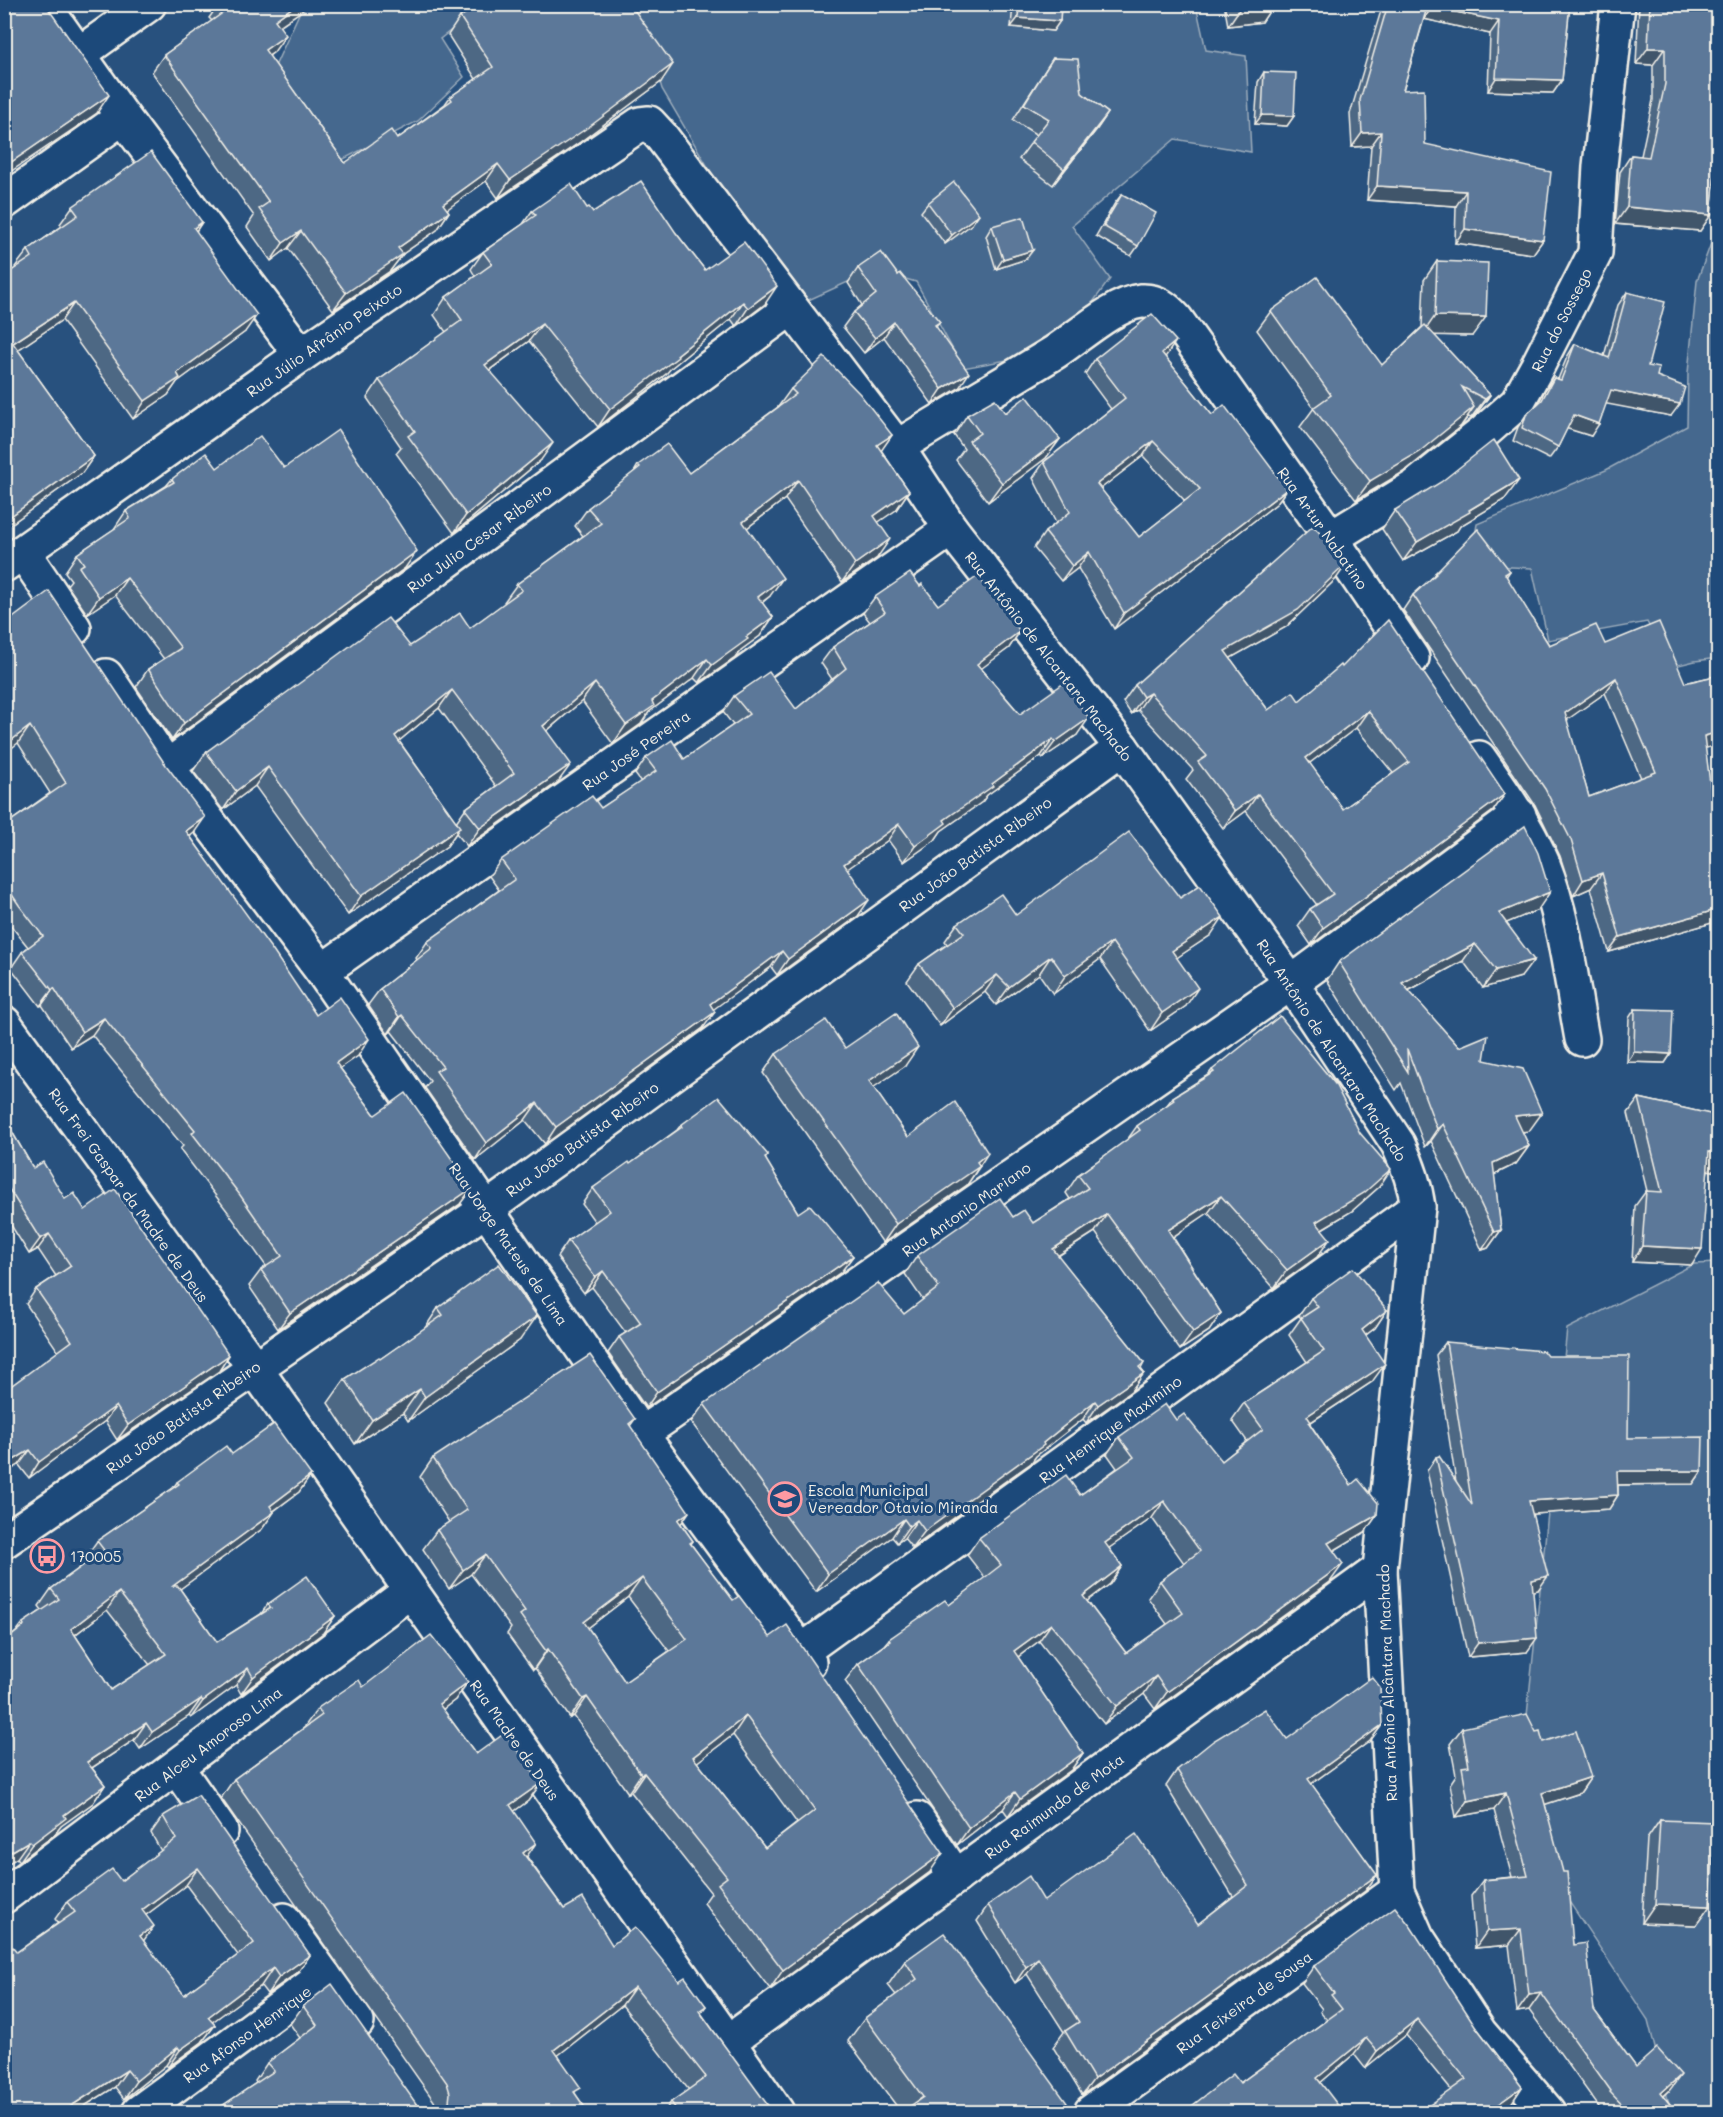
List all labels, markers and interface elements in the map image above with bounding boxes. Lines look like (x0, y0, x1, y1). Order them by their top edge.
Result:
street label: Rua do Sossego (1526, 265, 1596, 375)
street label: Rua Júlio Afrânio Peixoto (242, 279, 406, 401)
street label: Rua Artur Nabatino (1273, 463, 1373, 593)
street label: Rua Julio Cesar Ribeiro (403, 479, 555, 597)
street label: Rua Antônio de Alcantara Machado (961, 547, 1137, 765)
street label: Rua José Pereira (578, 705, 694, 795)
street label: Rua João Batista Ribeiro (895, 792, 1055, 916)
street label: Rua Antônio de Alcantara Machado (1253, 935, 1411, 1165)
street label: Rua João Batista Ribeiro (502, 1077, 662, 1201)
street label: Rua Frei Gaspar da Madre de Deus (44, 1084, 214, 1306)
street label: Rua Antonio Mariano (898, 1157, 1034, 1261)
street label: Rua Jorge Mateus de Lima (445, 1159, 573, 1329)
street label: Rua João Batista Ribeiro (102, 1356, 264, 1478)
street label: Rua Henrique Maximino (1035, 1370, 1185, 1488)
place label: Escola Municipal Vereador Otavio Miranda (808, 1480, 998, 1517)
school or university icon: Escola Municipal Vereador Otavio Miranda (767, 1481, 803, 1517)
bus stop icon: 170005 (29, 1538, 65, 1574)
place label: 170005 (70, 1546, 122, 1566)
street label: Rua Antônio Alcântara Machado (1373, 1564, 1401, 1802)
street label: Rua Madre de Deus (466, 1676, 564, 1804)
street label: Rua Alceu Amoroso Lima (130, 1682, 286, 1806)
street label: Rua Raimundo de Mota (980, 1749, 1128, 1863)
street label: Rua Teixeira de Sousa (1172, 1946, 1316, 2058)
street label: Rua Afonso Henrique (179, 1981, 315, 2087)

